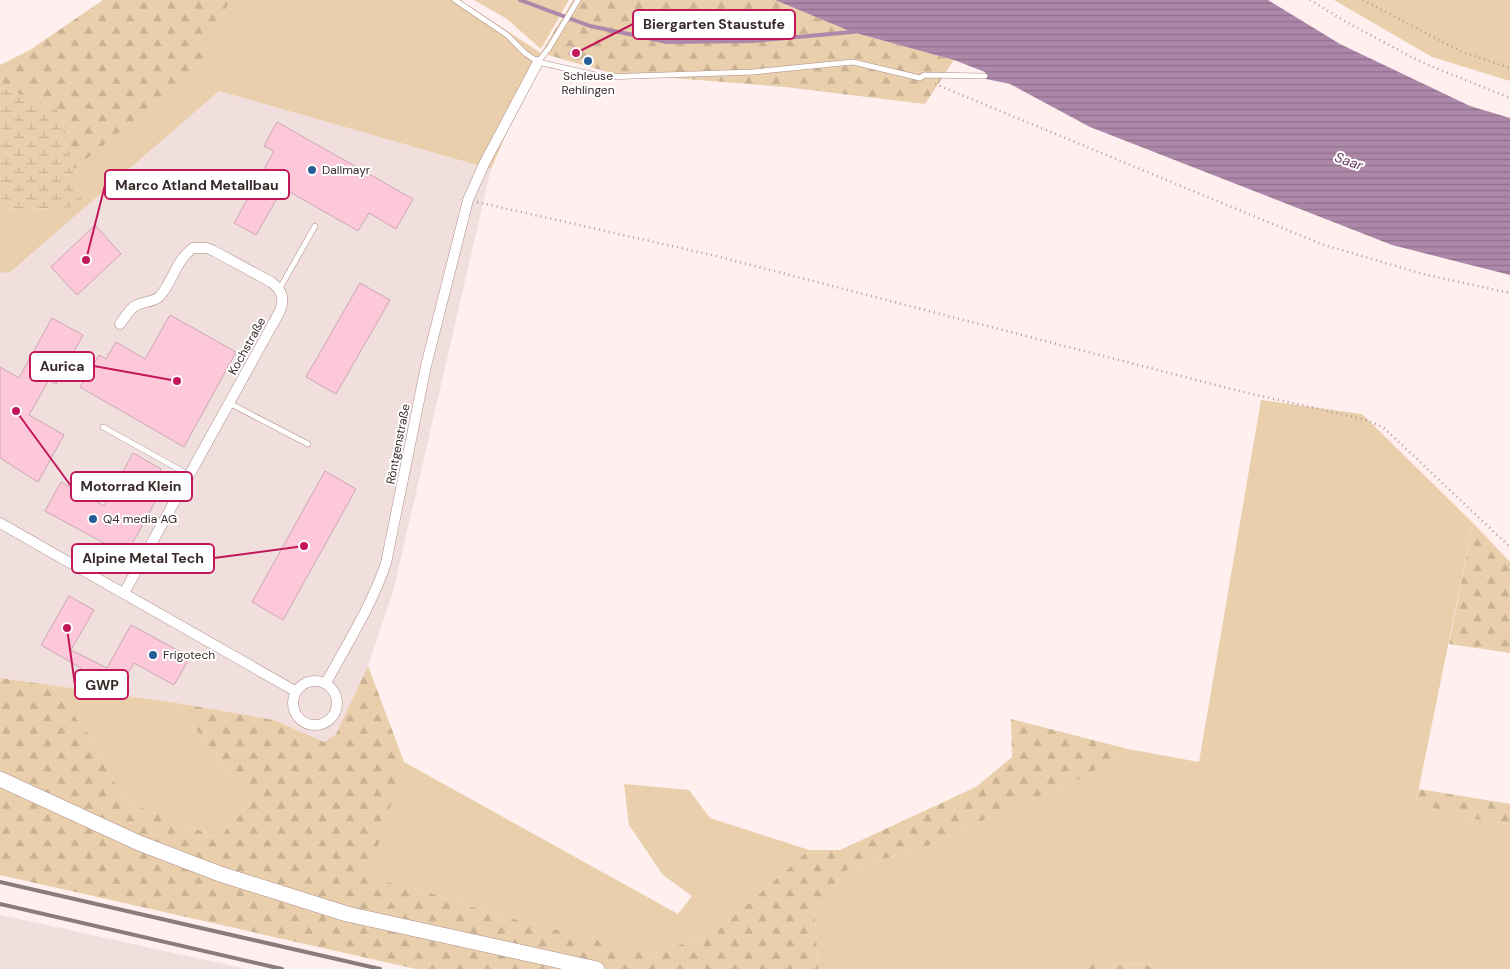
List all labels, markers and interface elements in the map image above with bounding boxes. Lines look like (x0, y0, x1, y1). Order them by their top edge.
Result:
callout: Biergarten Staustufe (633, 10, 795, 39)
text: Biergarten Staustufe (643, 15, 785, 33)
marker: Schleuse Rehlingen (582, 55, 594, 67)
place label: Schleuse Rehlingen (561, 68, 615, 98)
water label: Saar (1332, 148, 1366, 174)
place label: Dallmayr (322, 162, 371, 178)
marker: Dallmayr (306, 164, 318, 176)
callout: Marco Atland Metallbau (105, 170, 289, 199)
text: Marco Atland Metallbau (115, 176, 279, 194)
street label: Kochstraße (225, 314, 269, 378)
callout: Aurica (30, 352, 94, 381)
text: Aurica (40, 357, 84, 375)
street label: Röntgenstraße (382, 402, 414, 486)
callout: Motorrad Klein (71, 472, 192, 501)
text: Motorrad Klein (81, 477, 181, 495)
place label: Q4 media AG (103, 511, 177, 527)
marker: Q4 media AG (87, 513, 99, 525)
callout: Alpine Metal Tech (72, 544, 214, 573)
text: Alpine Metal Tech (82, 549, 204, 567)
place label: Frigotech (163, 647, 215, 663)
marker: Frigotech (147, 649, 159, 661)
callout: GWP (75, 670, 128, 699)
text: GWP (85, 676, 119, 694)

